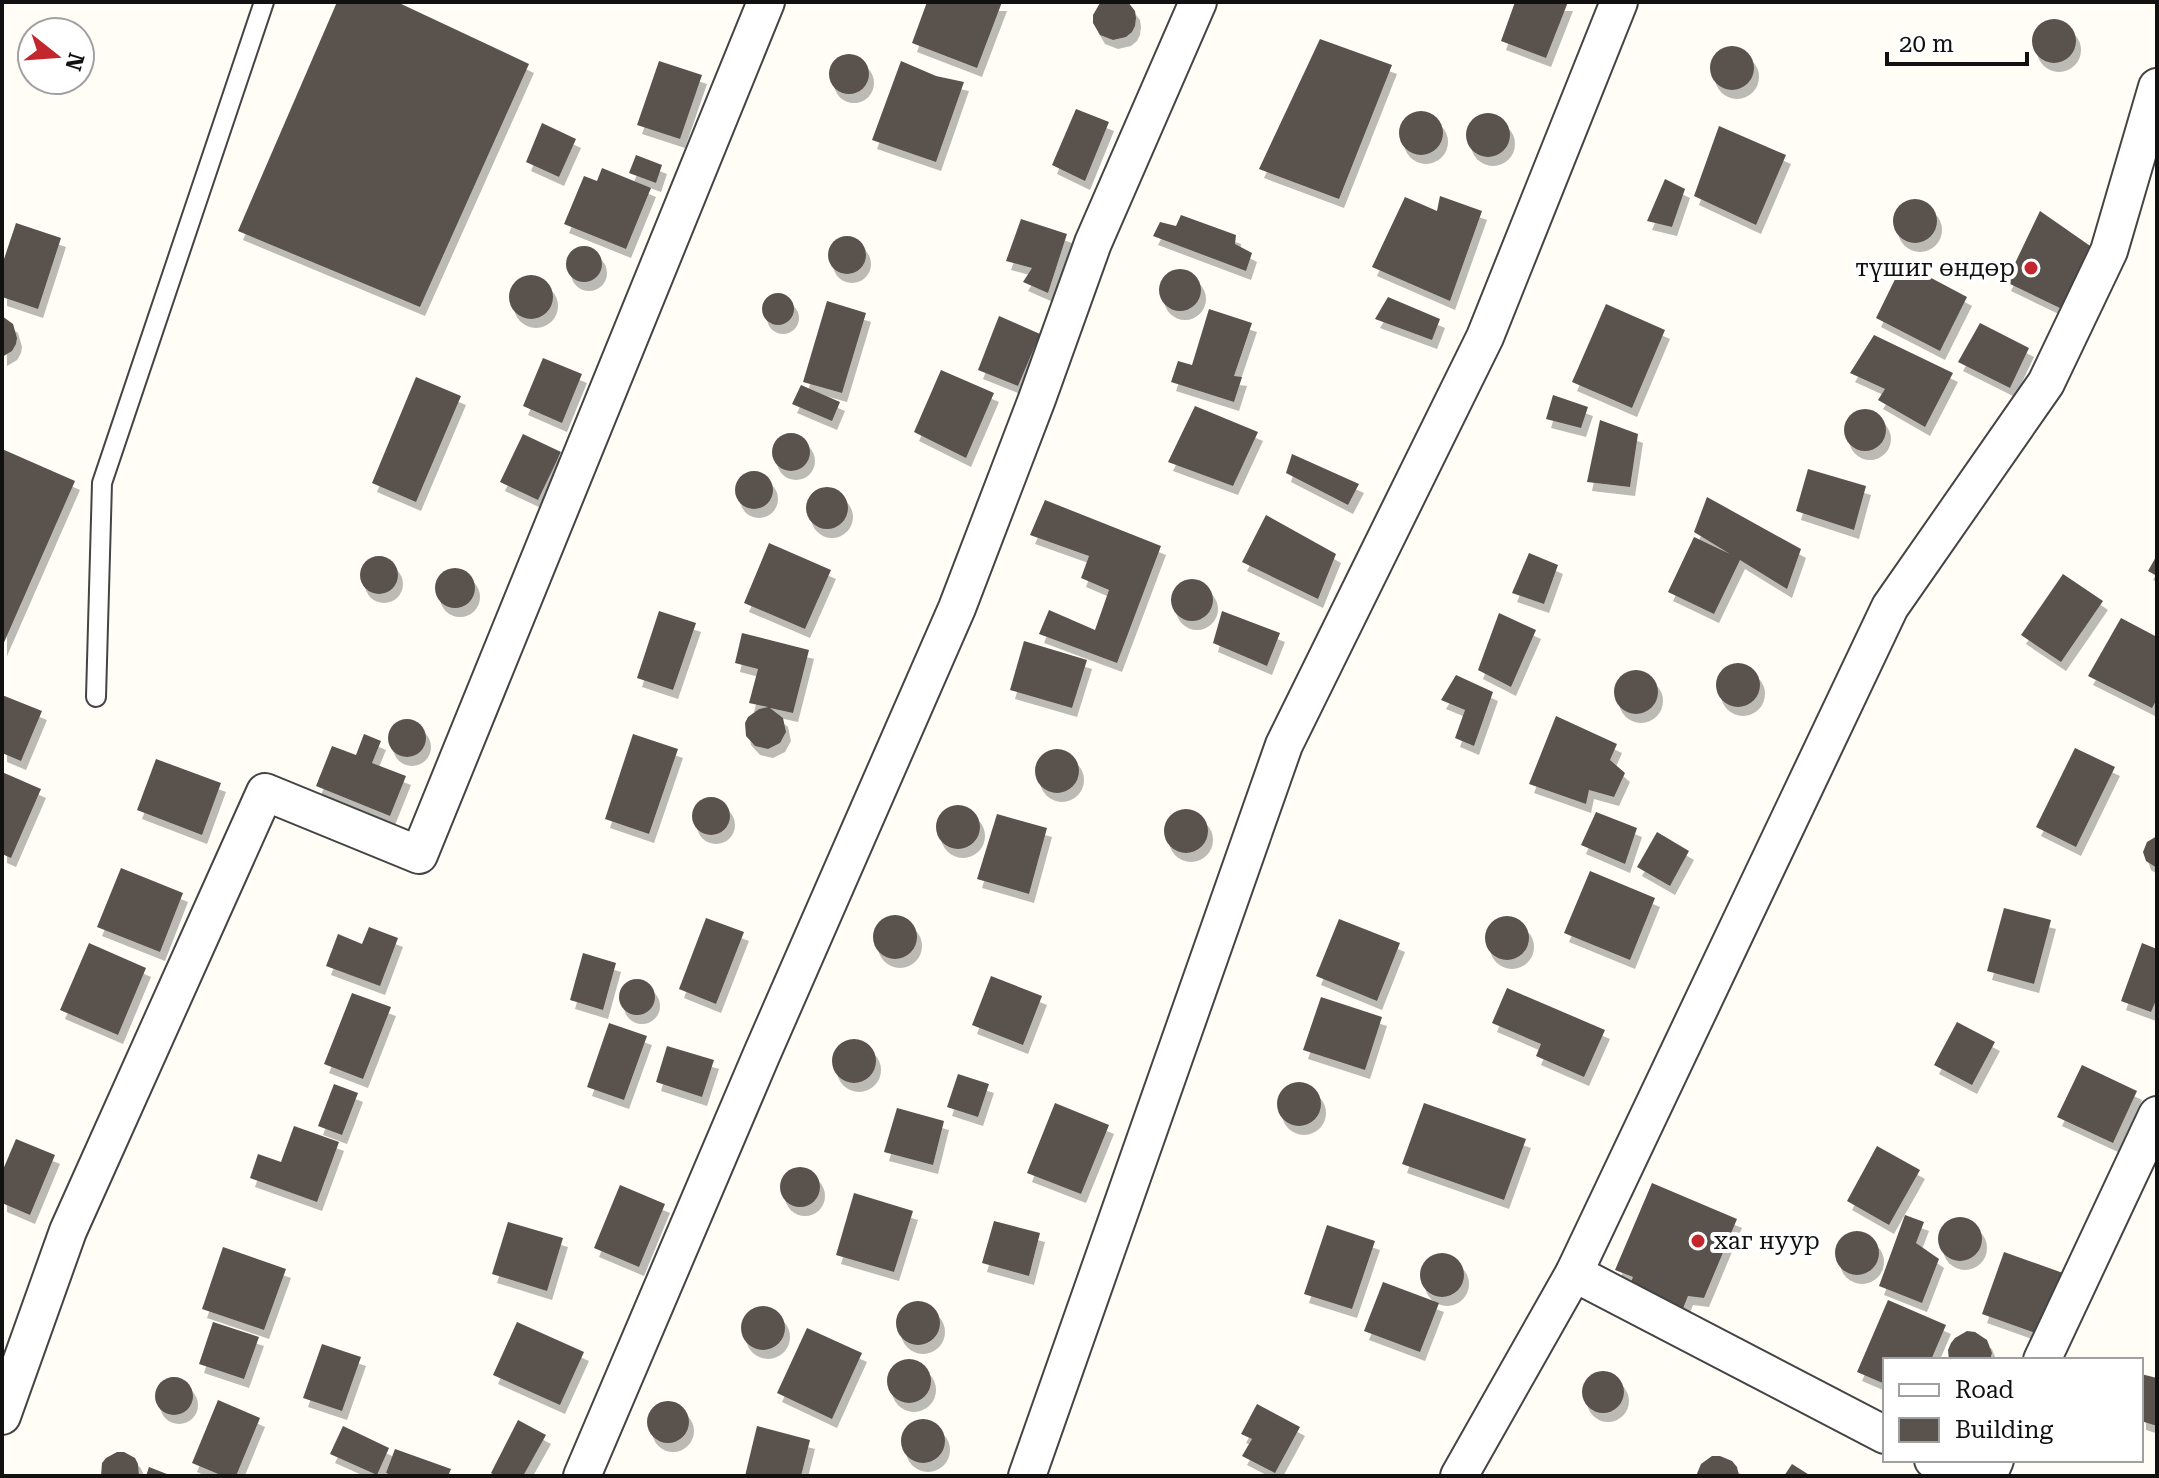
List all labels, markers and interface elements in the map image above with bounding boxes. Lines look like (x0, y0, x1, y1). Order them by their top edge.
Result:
north arrow (16, 16, 96, 96)
scale bar (1887, 16, 2027, 66)
text: 20 m (1899, 30, 1954, 58)
text: N (60, 50, 89, 74)
place label: түшиг өндөр (1855, 254, 2015, 282)
marker: түшиг өндөр (2022, 259, 2040, 277)
place label: хаг нуур (1714, 1227, 1820, 1255)
marker: хаг нуур (1689, 1232, 1707, 1250)
legend (1883, 1358, 2143, 1462)
text: Road (1955, 1376, 2014, 1404)
text: Building (1955, 1416, 2053, 1444)

